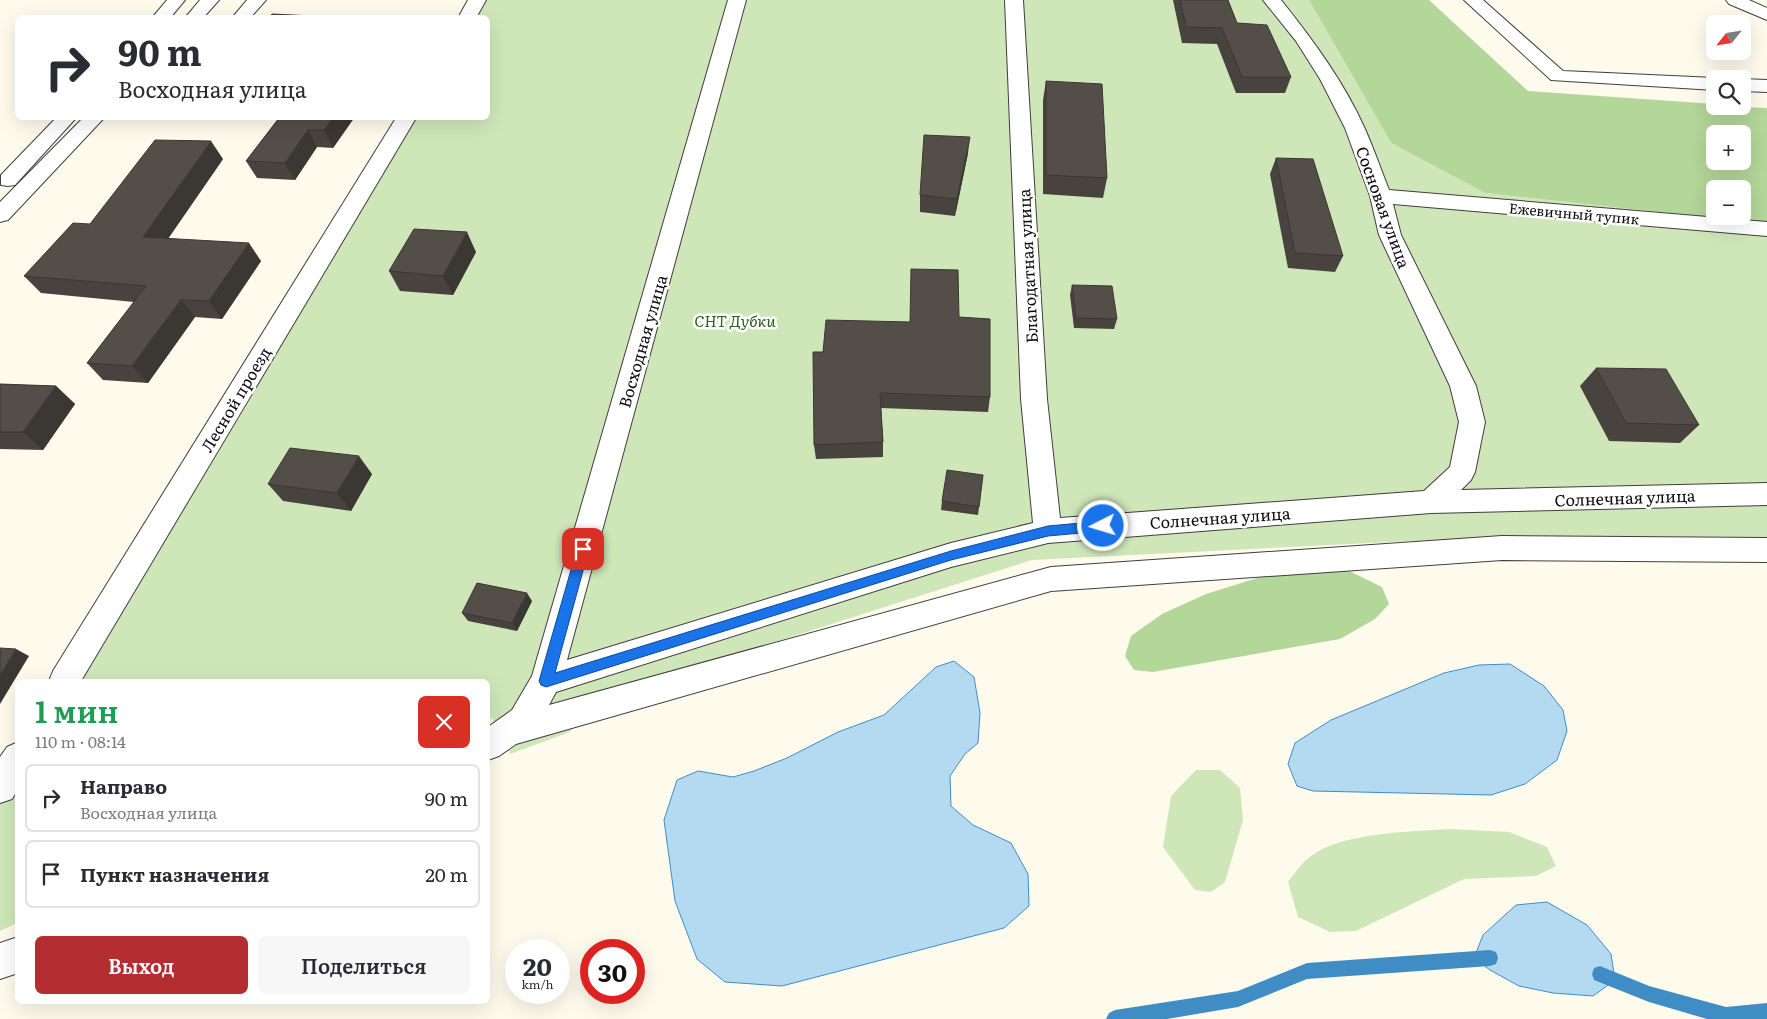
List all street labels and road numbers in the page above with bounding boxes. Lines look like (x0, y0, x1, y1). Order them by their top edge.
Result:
street label: Сосновая улица (1351, 143, 1417, 272)
street label: Благодатная улица (1011, 188, 1043, 344)
street label: Ежевичный тупик (1508, 197, 1641, 229)
street label: Восходная улица (612, 271, 673, 410)
street label: Лесной проезд (194, 342, 276, 456)
street label: Солнечная улица (1554, 483, 1696, 511)
street label: Солнечная улица (1149, 500, 1291, 534)

